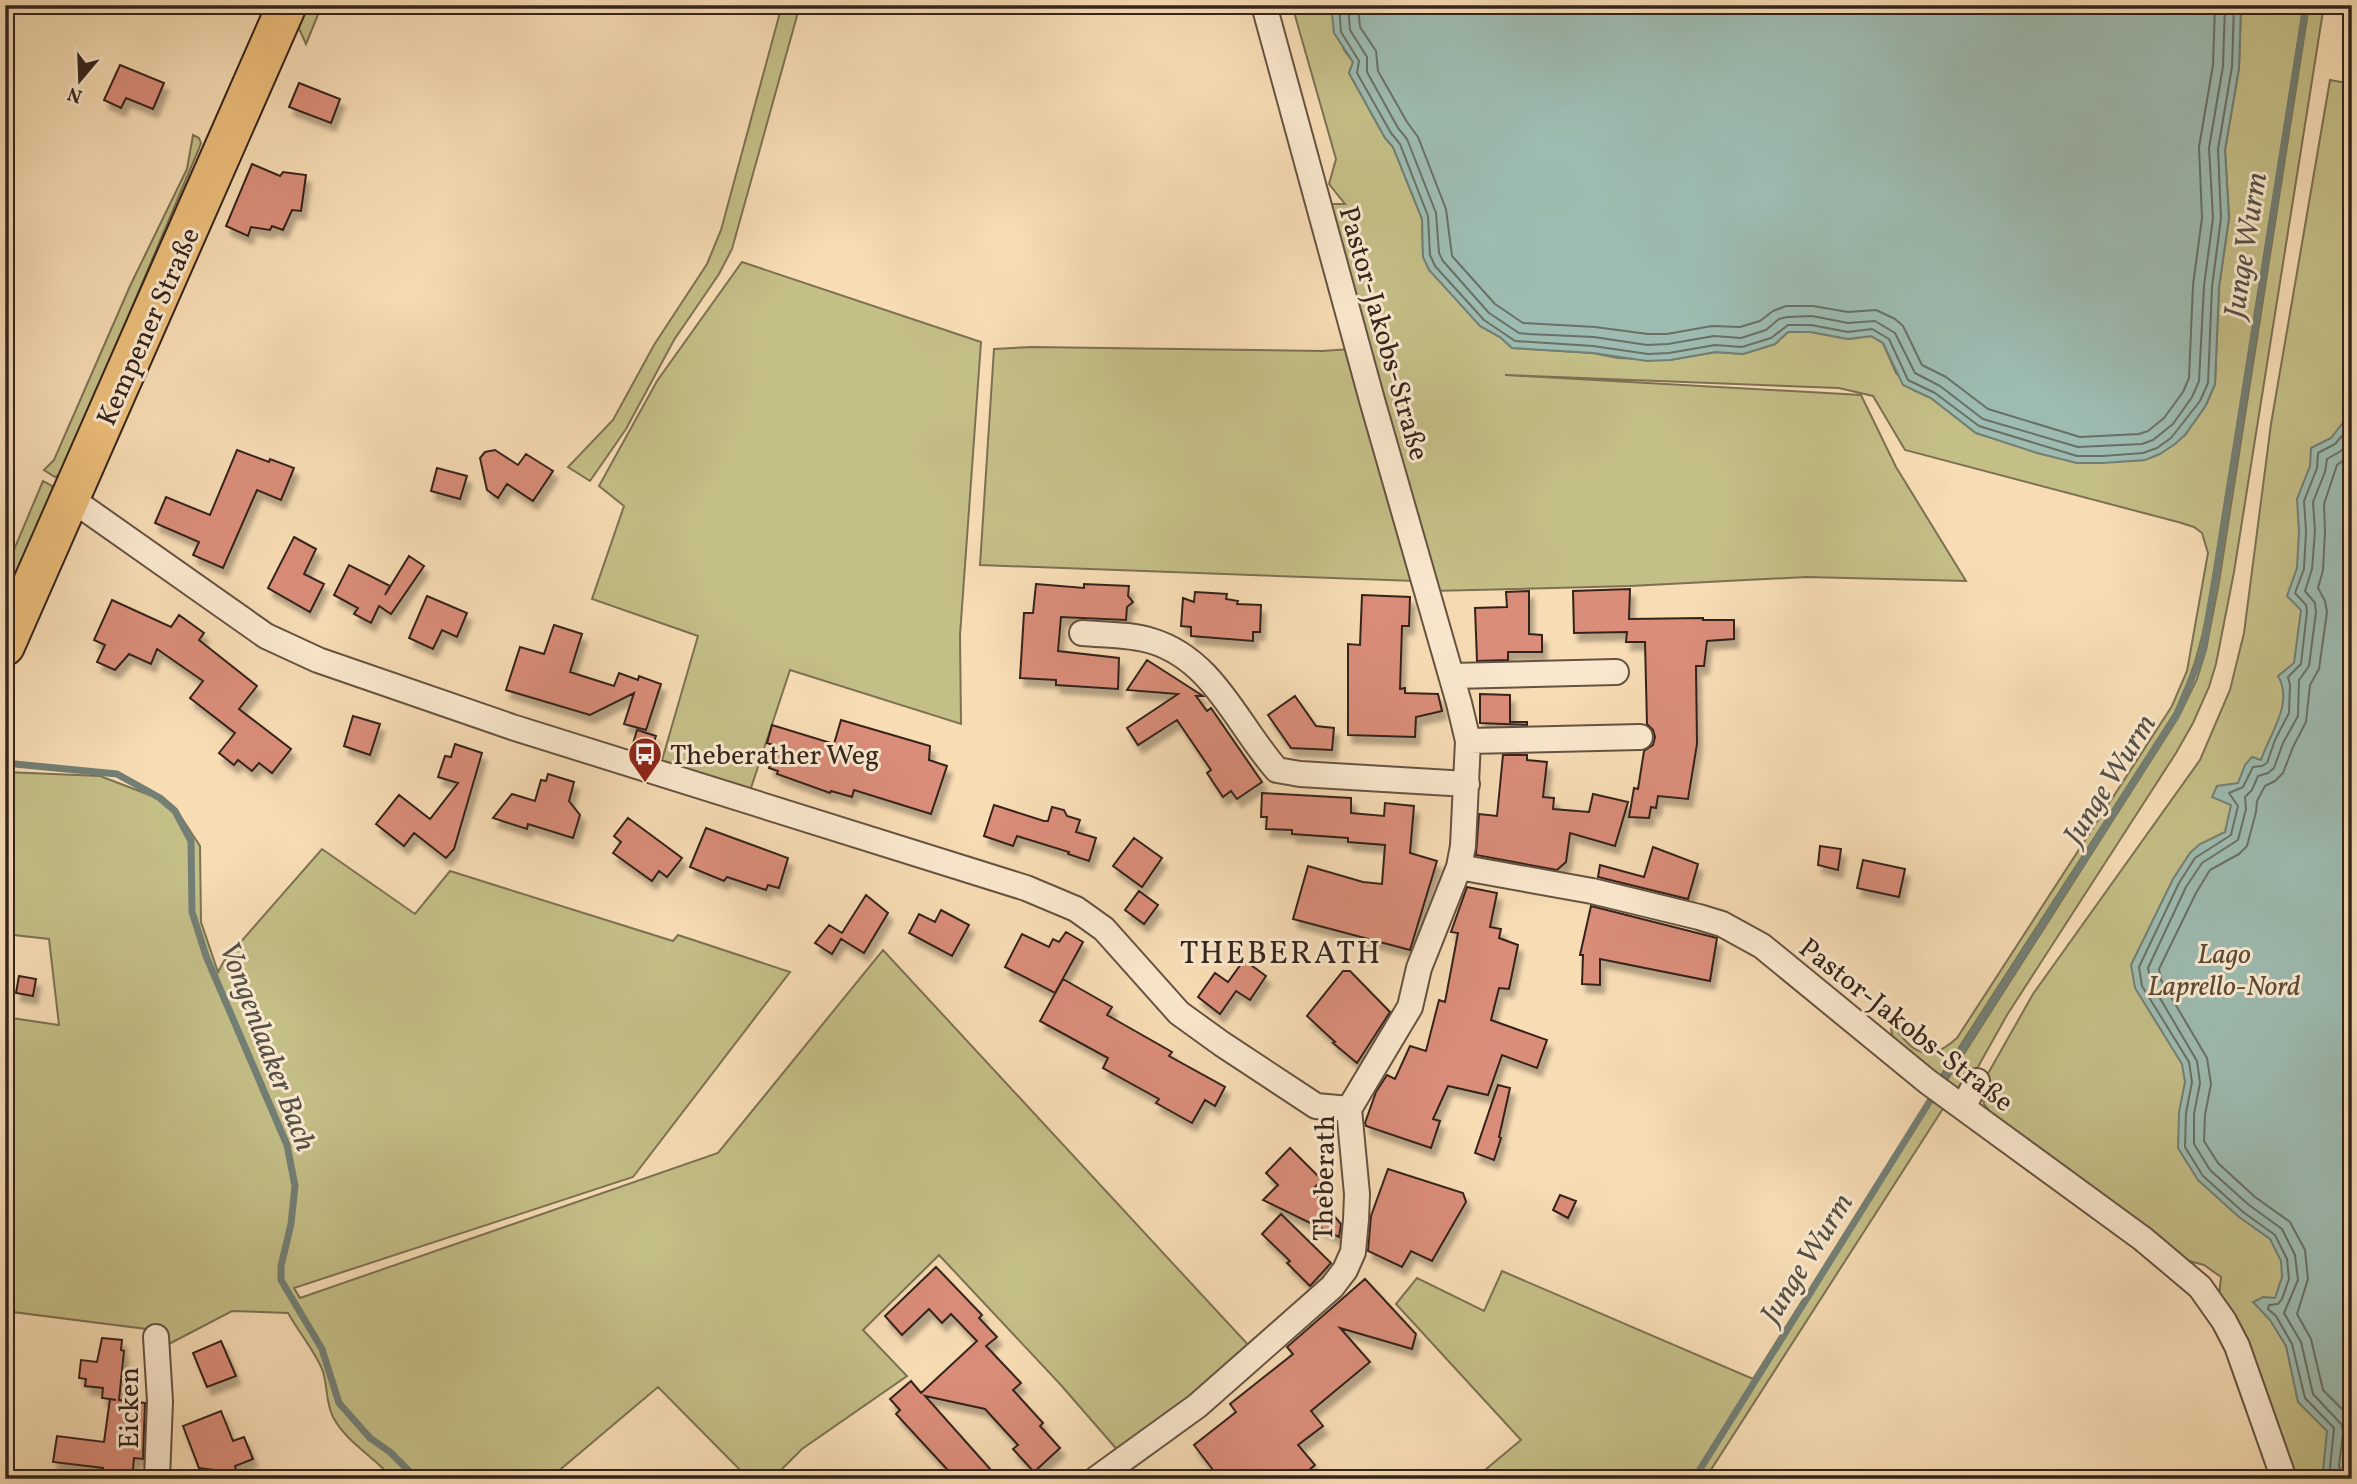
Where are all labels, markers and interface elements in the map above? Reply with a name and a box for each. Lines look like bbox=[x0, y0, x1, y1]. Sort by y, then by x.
north arrow bbox=[46, 46, 116, 116]
text: N bbox=[64, 80, 86, 109]
water label: Junge Wurm bbox=[2214, 169, 2279, 324]
street label: Pastor-Jakobs-Straße bbox=[1328, 202, 1438, 465]
street label: Kempener Straße bbox=[88, 222, 211, 432]
water label: Junge Wurm bbox=[2052, 706, 2168, 856]
bus stop icon: Theberather Weg bbox=[626, 735, 664, 784]
place label: Theberather Weg bbox=[670, 737, 879, 776]
street label: Pastor-Jakobs-Straße bbox=[1790, 930, 2021, 1122]
district label: THEBERATH bbox=[1180, 933, 1382, 977]
water label: Vongenlaaker Bach bbox=[207, 936, 325, 1158]
park label: Lago Laprello-Nord bbox=[2148, 936, 2300, 1007]
street label: Theberath bbox=[1305, 1115, 1346, 1241]
water label: Junge Wurm bbox=[1749, 1185, 1865, 1335]
street label: Eicken bbox=[111, 1367, 150, 1449]

